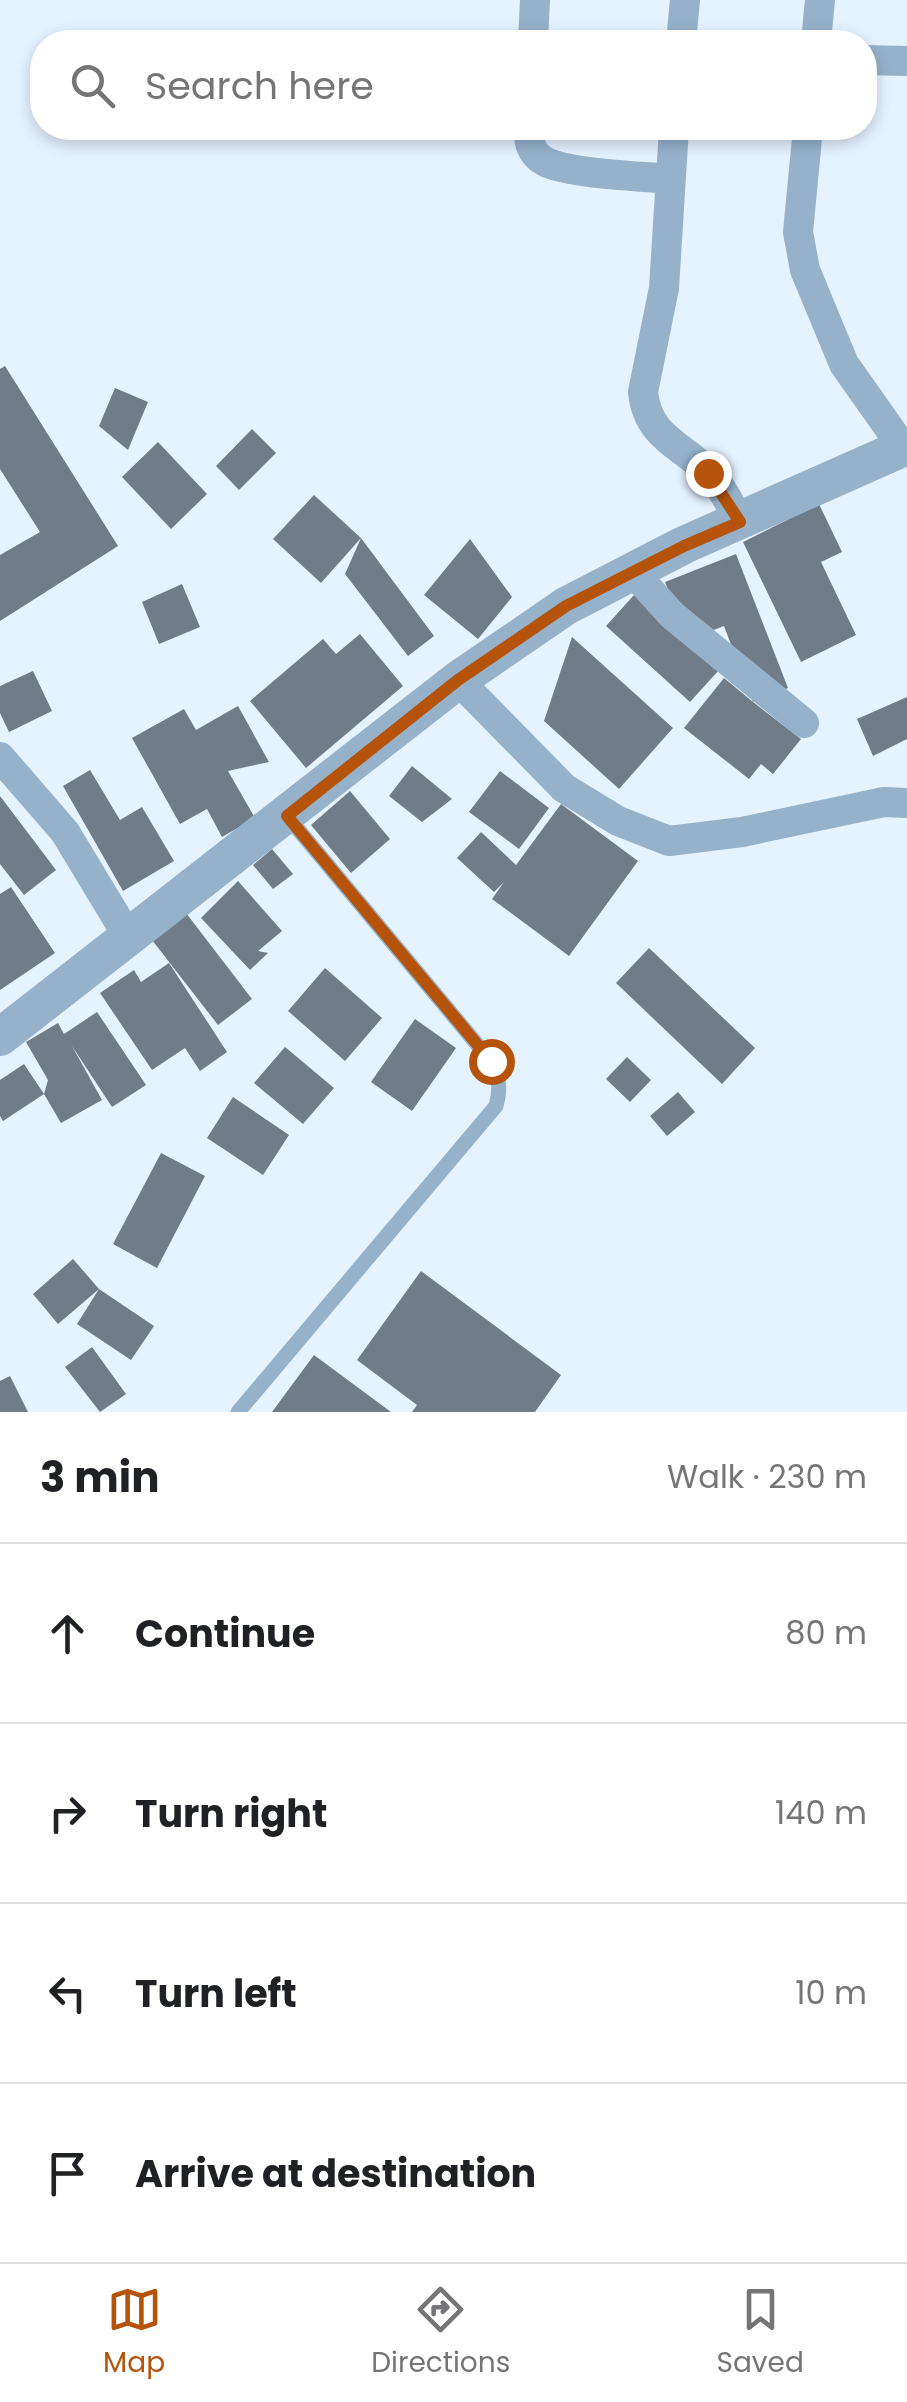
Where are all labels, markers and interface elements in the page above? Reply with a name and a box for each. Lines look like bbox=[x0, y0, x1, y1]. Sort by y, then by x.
search box bbox=[30, 30, 877, 140]
icon: search bbox=[65, 58, 120, 113]
text: Search here bbox=[145, 59, 374, 112]
route end bbox=[686, 451, 732, 497]
route start bbox=[469, 1039, 515, 1085]
text: 3 min bbox=[40, 1448, 160, 1507]
text: Walk · 230 m bbox=[667, 1454, 867, 1499]
icon: ahead bbox=[40, 1606, 95, 1661]
text: Continue bbox=[135, 1607, 315, 1660]
text: 80 m bbox=[785, 1610, 867, 1655]
icon: right bbox=[40, 1786, 95, 1841]
text: Turn right bbox=[135, 1787, 327, 1840]
text: 140 m bbox=[775, 1790, 867, 1835]
icon: left bbox=[40, 1966, 95, 2021]
text: Turn left bbox=[135, 1967, 297, 2020]
text: 10 m bbox=[795, 1970, 867, 2015]
icon: arrive bbox=[40, 2146, 95, 2201]
text: Arrive at destination bbox=[135, 2147, 536, 2200]
tab: Map bbox=[103, 2282, 165, 2384]
tab: Directions bbox=[371, 2282, 510, 2384]
tab: Saved bbox=[717, 2282, 804, 2384]

